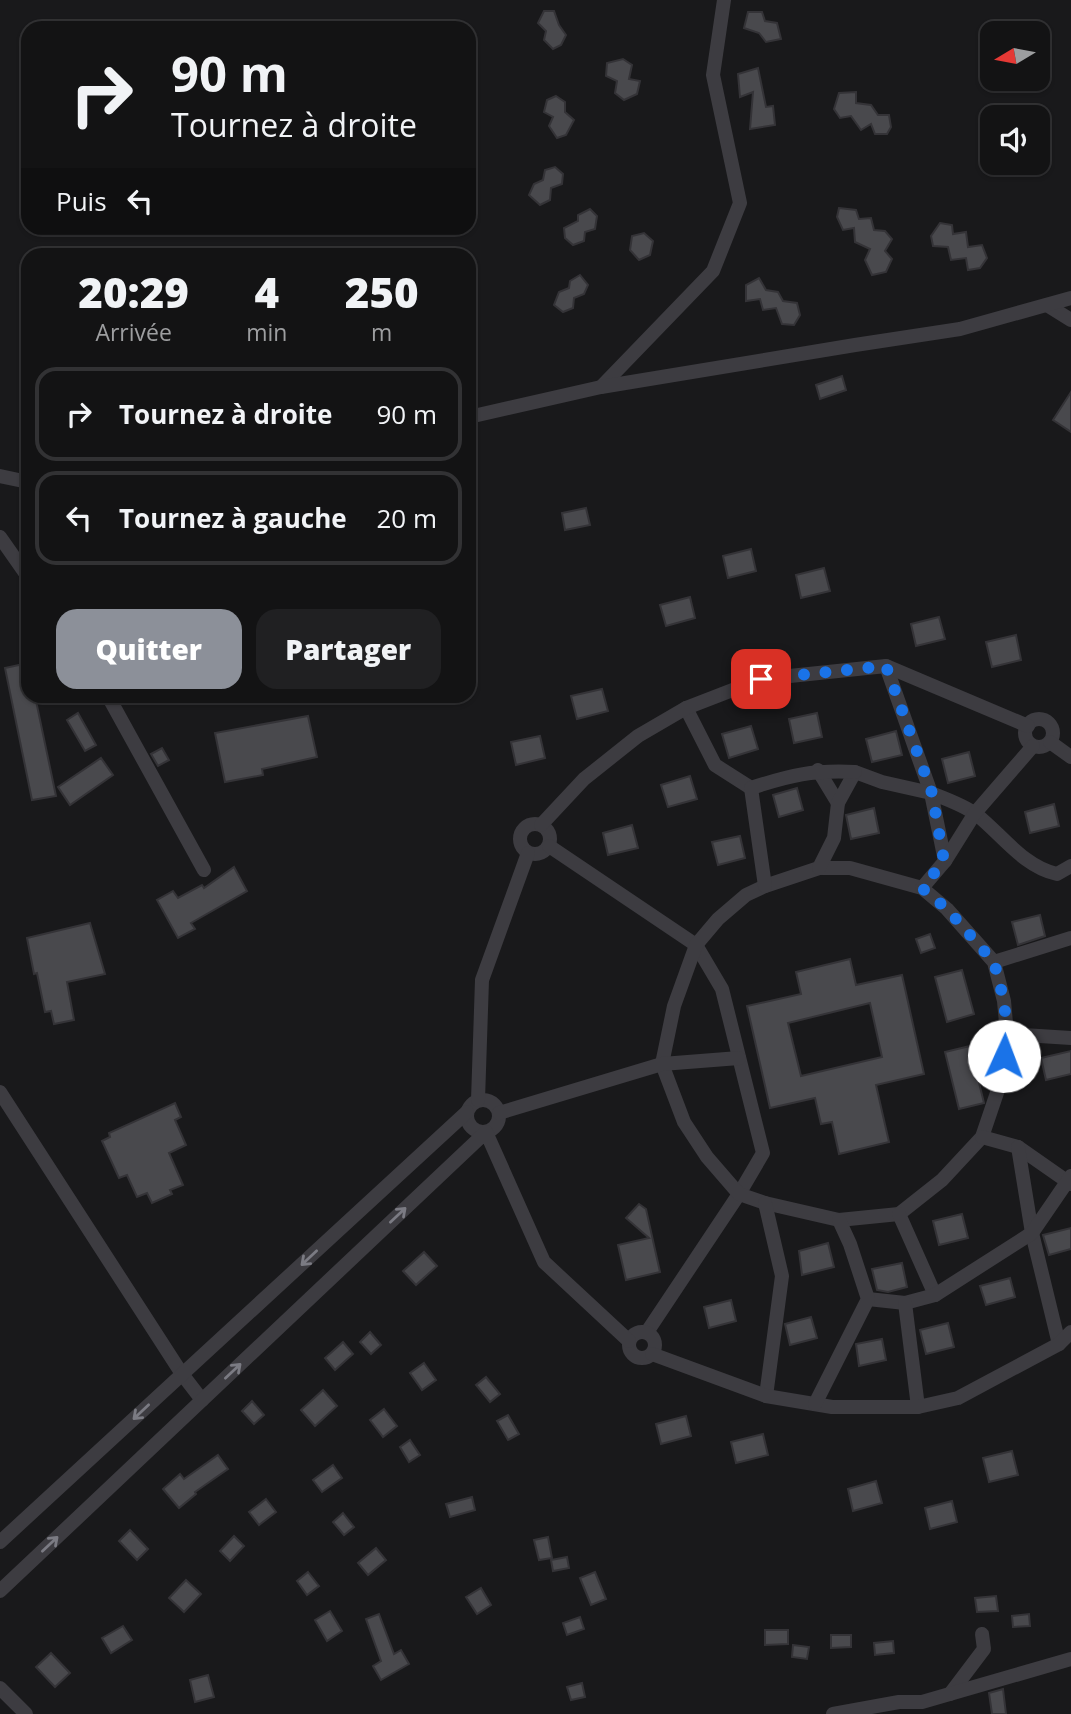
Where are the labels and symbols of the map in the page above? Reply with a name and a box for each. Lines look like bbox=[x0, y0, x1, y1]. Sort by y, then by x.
north arrow bbox=[980, 21, 1050, 91]
pin bbox=[731, 649, 791, 709]
position arrow bbox=[967, 1019, 1041, 1093]
one-way arrow bbox=[389, 1206, 406, 1223]
one-way arrow bbox=[301, 1249, 318, 1266]
one-way arrow bbox=[224, 1362, 241, 1379]
one-way arrow bbox=[133, 1403, 150, 1420]
one-way arrow bbox=[41, 1535, 58, 1552]

